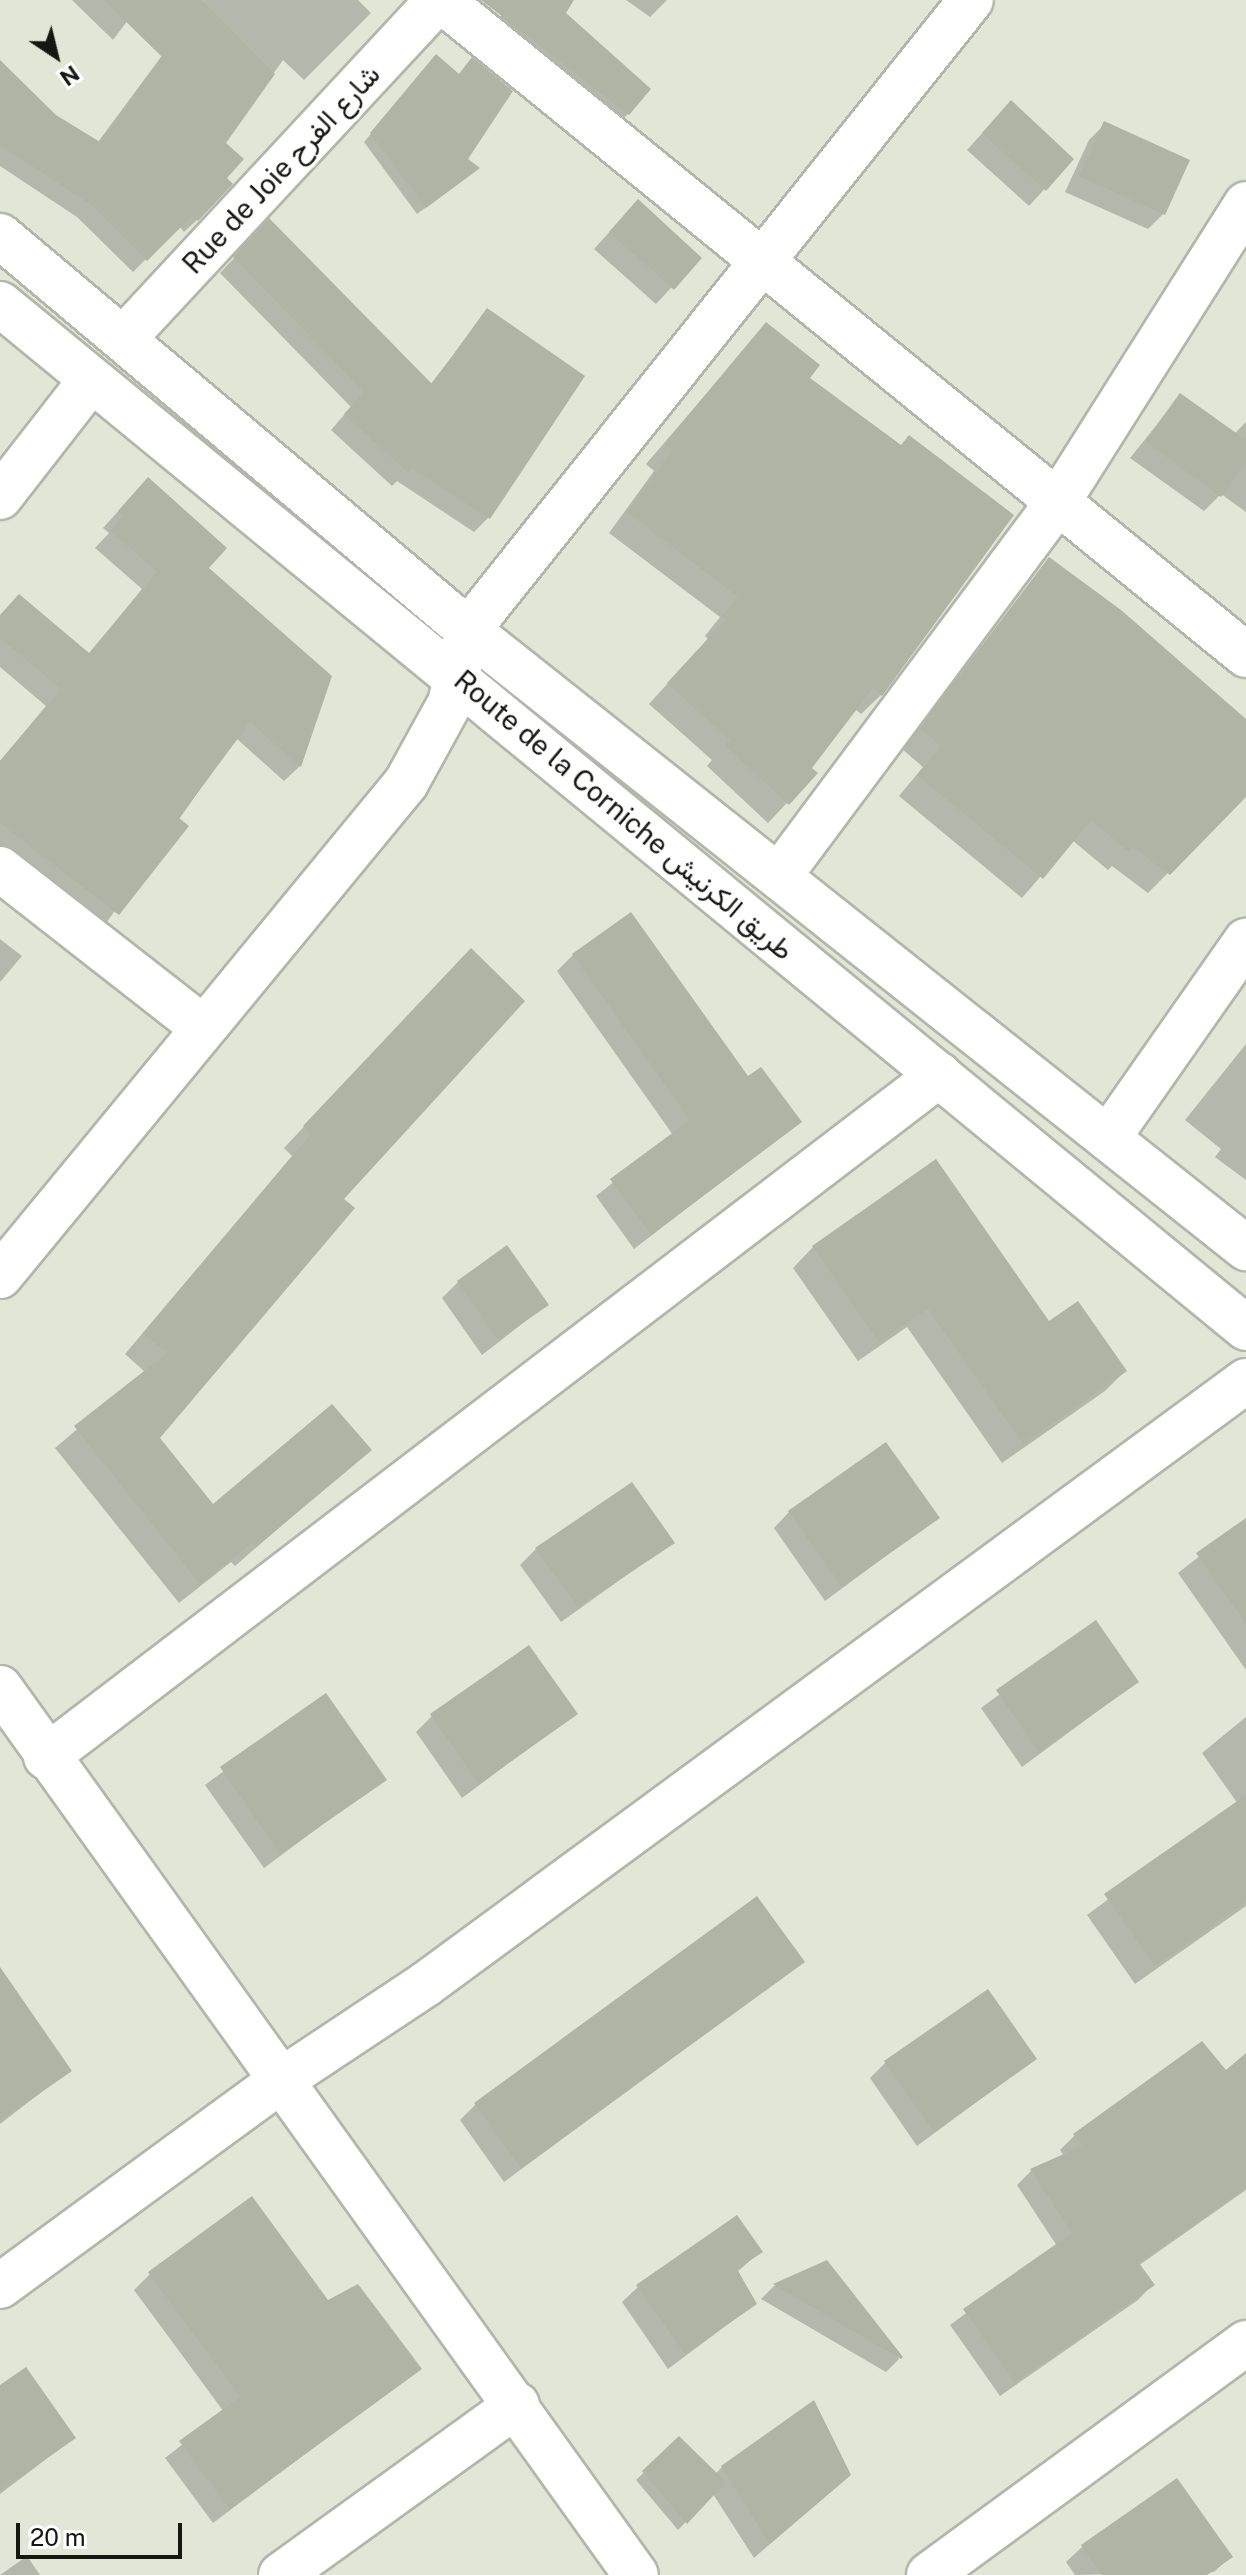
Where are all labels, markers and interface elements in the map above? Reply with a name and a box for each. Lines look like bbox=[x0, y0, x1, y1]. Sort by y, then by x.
north arrow bbox=[16, 16, 96, 96]
street label: Rue de Joie شارع الفرح bbox=[175, 57, 387, 281]
text: N bbox=[55, 60, 84, 91]
street label: Route de la Corniche طريق الكرنيش bbox=[447, 663, 801, 967]
scale bar bbox=[20, 2507, 186, 2557]
text: 20 m bbox=[30, 2523, 86, 2551]

